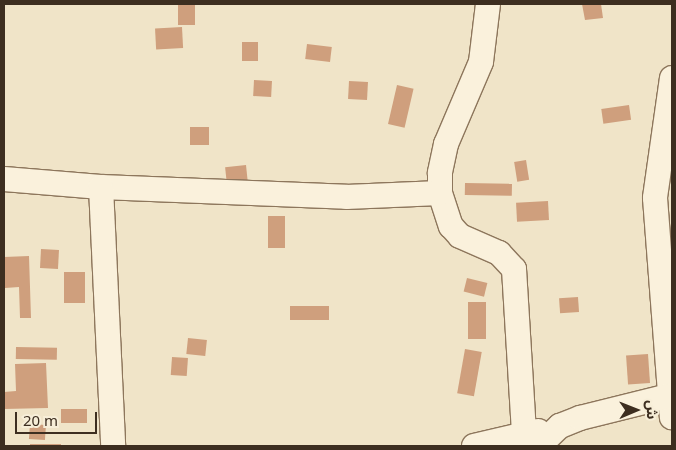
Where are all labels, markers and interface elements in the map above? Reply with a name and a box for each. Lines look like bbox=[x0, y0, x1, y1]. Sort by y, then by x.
north arrow bbox=[611, 385, 661, 435]
text: ش bbox=[637, 400, 666, 420]
scale bar bbox=[18, 402, 100, 434]
text: 20 m bbox=[23, 405, 58, 437]

